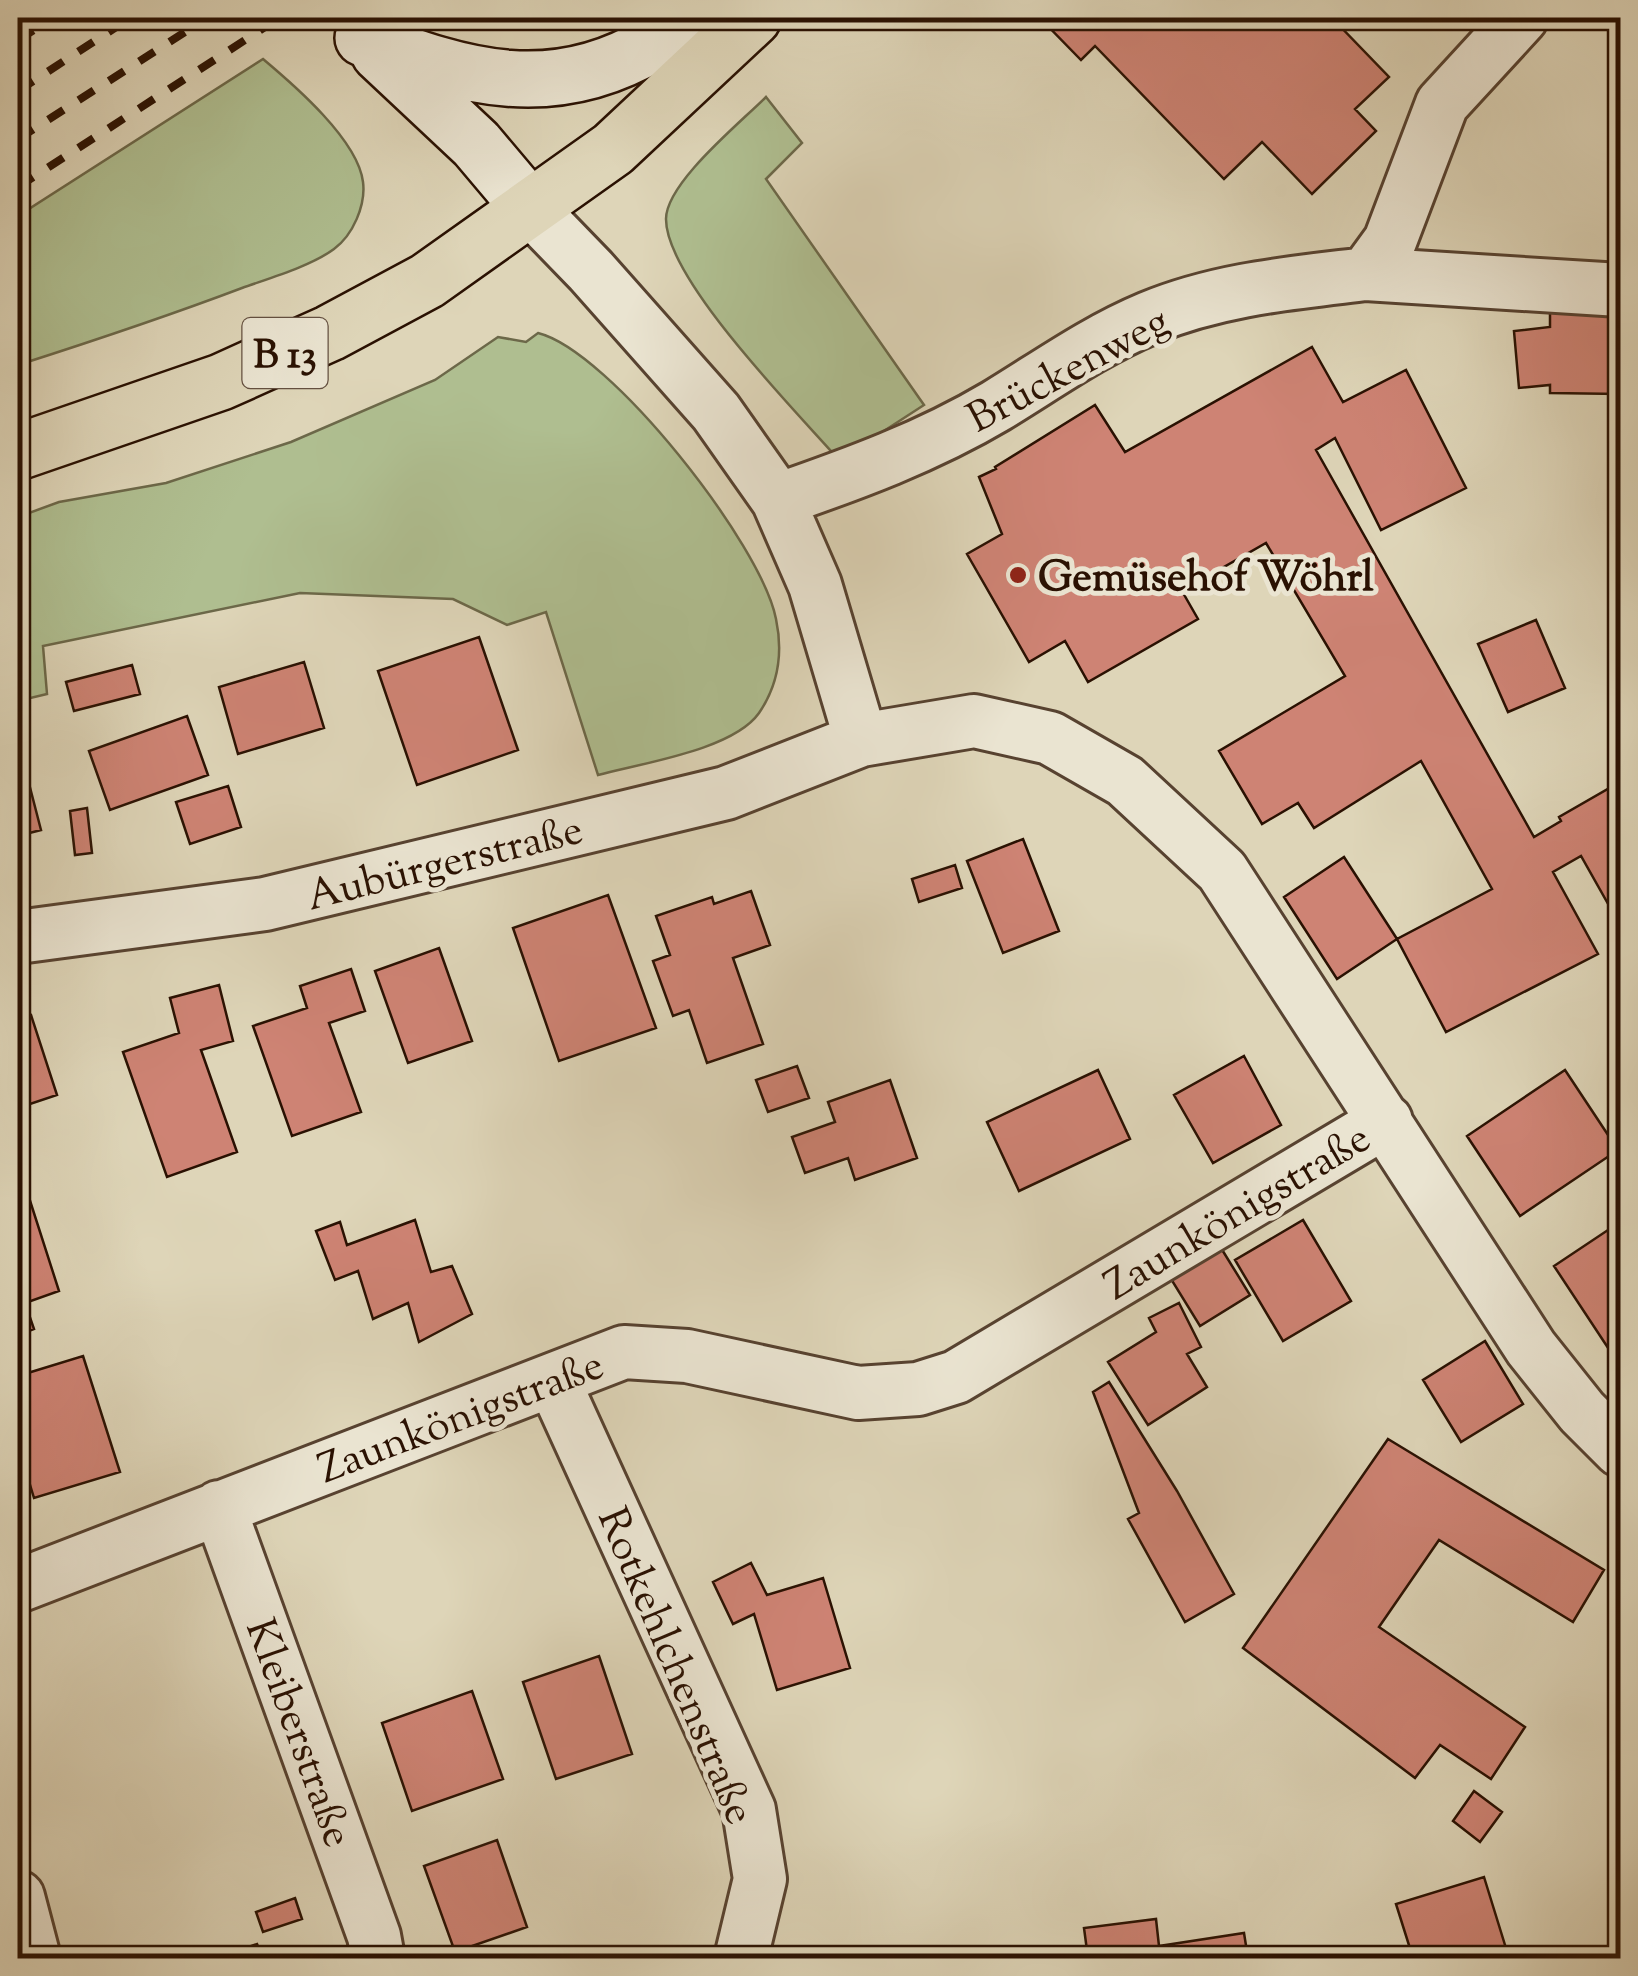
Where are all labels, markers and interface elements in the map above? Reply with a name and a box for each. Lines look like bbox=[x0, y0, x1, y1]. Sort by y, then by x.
street label: Brückenweg bbox=[958, 294, 1181, 451]
road number: B 13 bbox=[242, 318, 328, 388]
place label: Gemüsehof Wöhrl bbox=[1038, 550, 1374, 610]
marker: Gemüsehof Wöhrl bbox=[1007, 564, 1029, 586]
street label: Aubürgerstraße bbox=[301, 803, 590, 929]
street label: Zaunkönigstraße bbox=[1094, 1111, 1383, 1318]
street label: Zaunkönigstraße bbox=[310, 1338, 613, 1502]
street label: Rotkehlchenstraße bbox=[580, 1499, 767, 1834]
street label: Kleiberstraße bbox=[227, 1611, 365, 1856]

